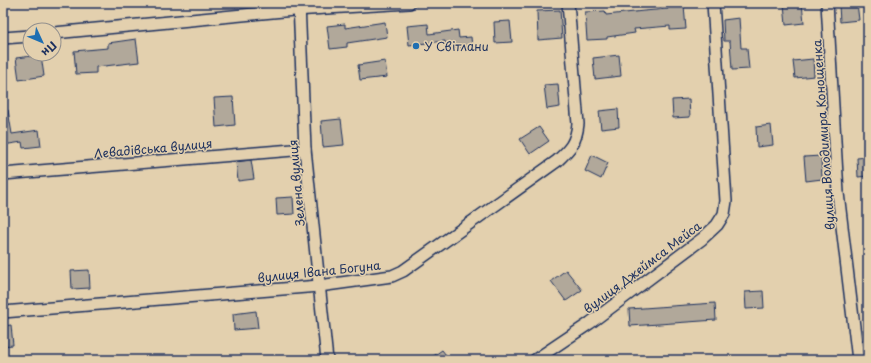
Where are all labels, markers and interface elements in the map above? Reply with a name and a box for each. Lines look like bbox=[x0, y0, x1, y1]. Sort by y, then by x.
north arrow bbox=[22, 22, 62, 62]
place label: У Світлани bbox=[424, 37, 489, 55]
text: Пн bbox=[38, 38, 61, 61]
street label: вулиця Володимира Конощенка bbox=[807, 39, 839, 231]
marker: У Світлани bbox=[411, 41, 421, 51]
street label: Левадівська вулиця bbox=[93, 134, 213, 162]
street label: Зелена вулиця bbox=[283, 139, 309, 227]
street label: вулиця Джеймса Мейса bbox=[579, 216, 705, 317]
street label: вулиця Івана Богуна bbox=[257, 256, 382, 286]

